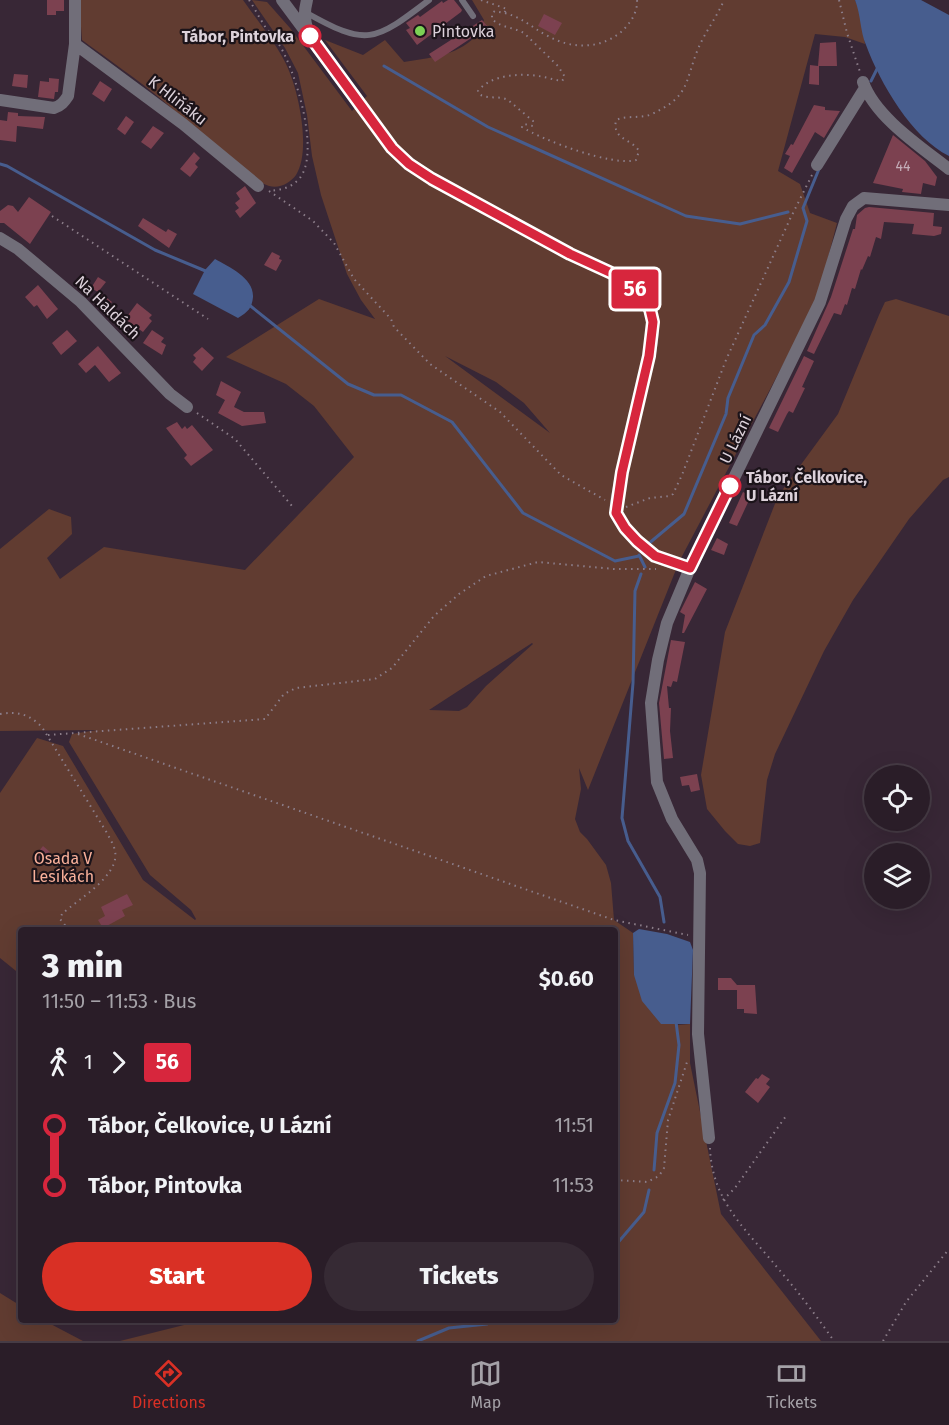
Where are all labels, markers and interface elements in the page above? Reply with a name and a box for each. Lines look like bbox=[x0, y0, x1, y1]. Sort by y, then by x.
place label: Pintovka bbox=[432, 22, 495, 41]
marker: Pintovka bbox=[413, 24, 427, 38]
marker: Tábor, Pintovka bbox=[299, 25, 321, 47]
place label: Tábor, Pintovka bbox=[182, 27, 294, 46]
street label: K Hliňáku bbox=[145, 72, 211, 129]
house number: 44 bbox=[896, 158, 911, 175]
line badge: 56 bbox=[608, 270, 662, 308]
street label: Na Haldách bbox=[71, 272, 144, 343]
text: 56 bbox=[623, 276, 647, 302]
street label: U Lázní bbox=[715, 411, 756, 467]
place label: Tábor, Čelkovice, U Lázní bbox=[746, 467, 867, 505]
marker: Tábor, Čelkovice, U Lázní bbox=[719, 475, 741, 497]
map controls bbox=[864, 765, 930, 909]
button: locate bbox=[864, 765, 930, 831]
button: layers bbox=[864, 843, 930, 909]
park label: Osada V Lesíkách bbox=[32, 849, 94, 886]
text: 3 min bbox=[42, 946, 123, 986]
text: $0.60 bbox=[539, 965, 594, 992]
text: 11:50 – 11:53 · Bus bbox=[42, 989, 196, 1013]
icon: walk bbox=[42, 1046, 75, 1079]
icon: forward bbox=[102, 1046, 135, 1079]
text: 56 bbox=[156, 1049, 179, 1075]
text: 1 bbox=[84, 1050, 93, 1074]
text: Tábor, Čelkovice, U Lázní bbox=[88, 1112, 331, 1139]
text: 11:51 bbox=[554, 1113, 594, 1137]
text: Tábor, Pintovka bbox=[88, 1172, 242, 1199]
text: 11:53 bbox=[552, 1173, 594, 1197]
button: Start bbox=[42, 1242, 312, 1311]
button: Tickets bbox=[324, 1242, 594, 1311]
tab: Directions bbox=[132, 1357, 205, 1412]
tab: Map bbox=[469, 1357, 502, 1412]
tab: Tickets bbox=[766, 1357, 817, 1412]

